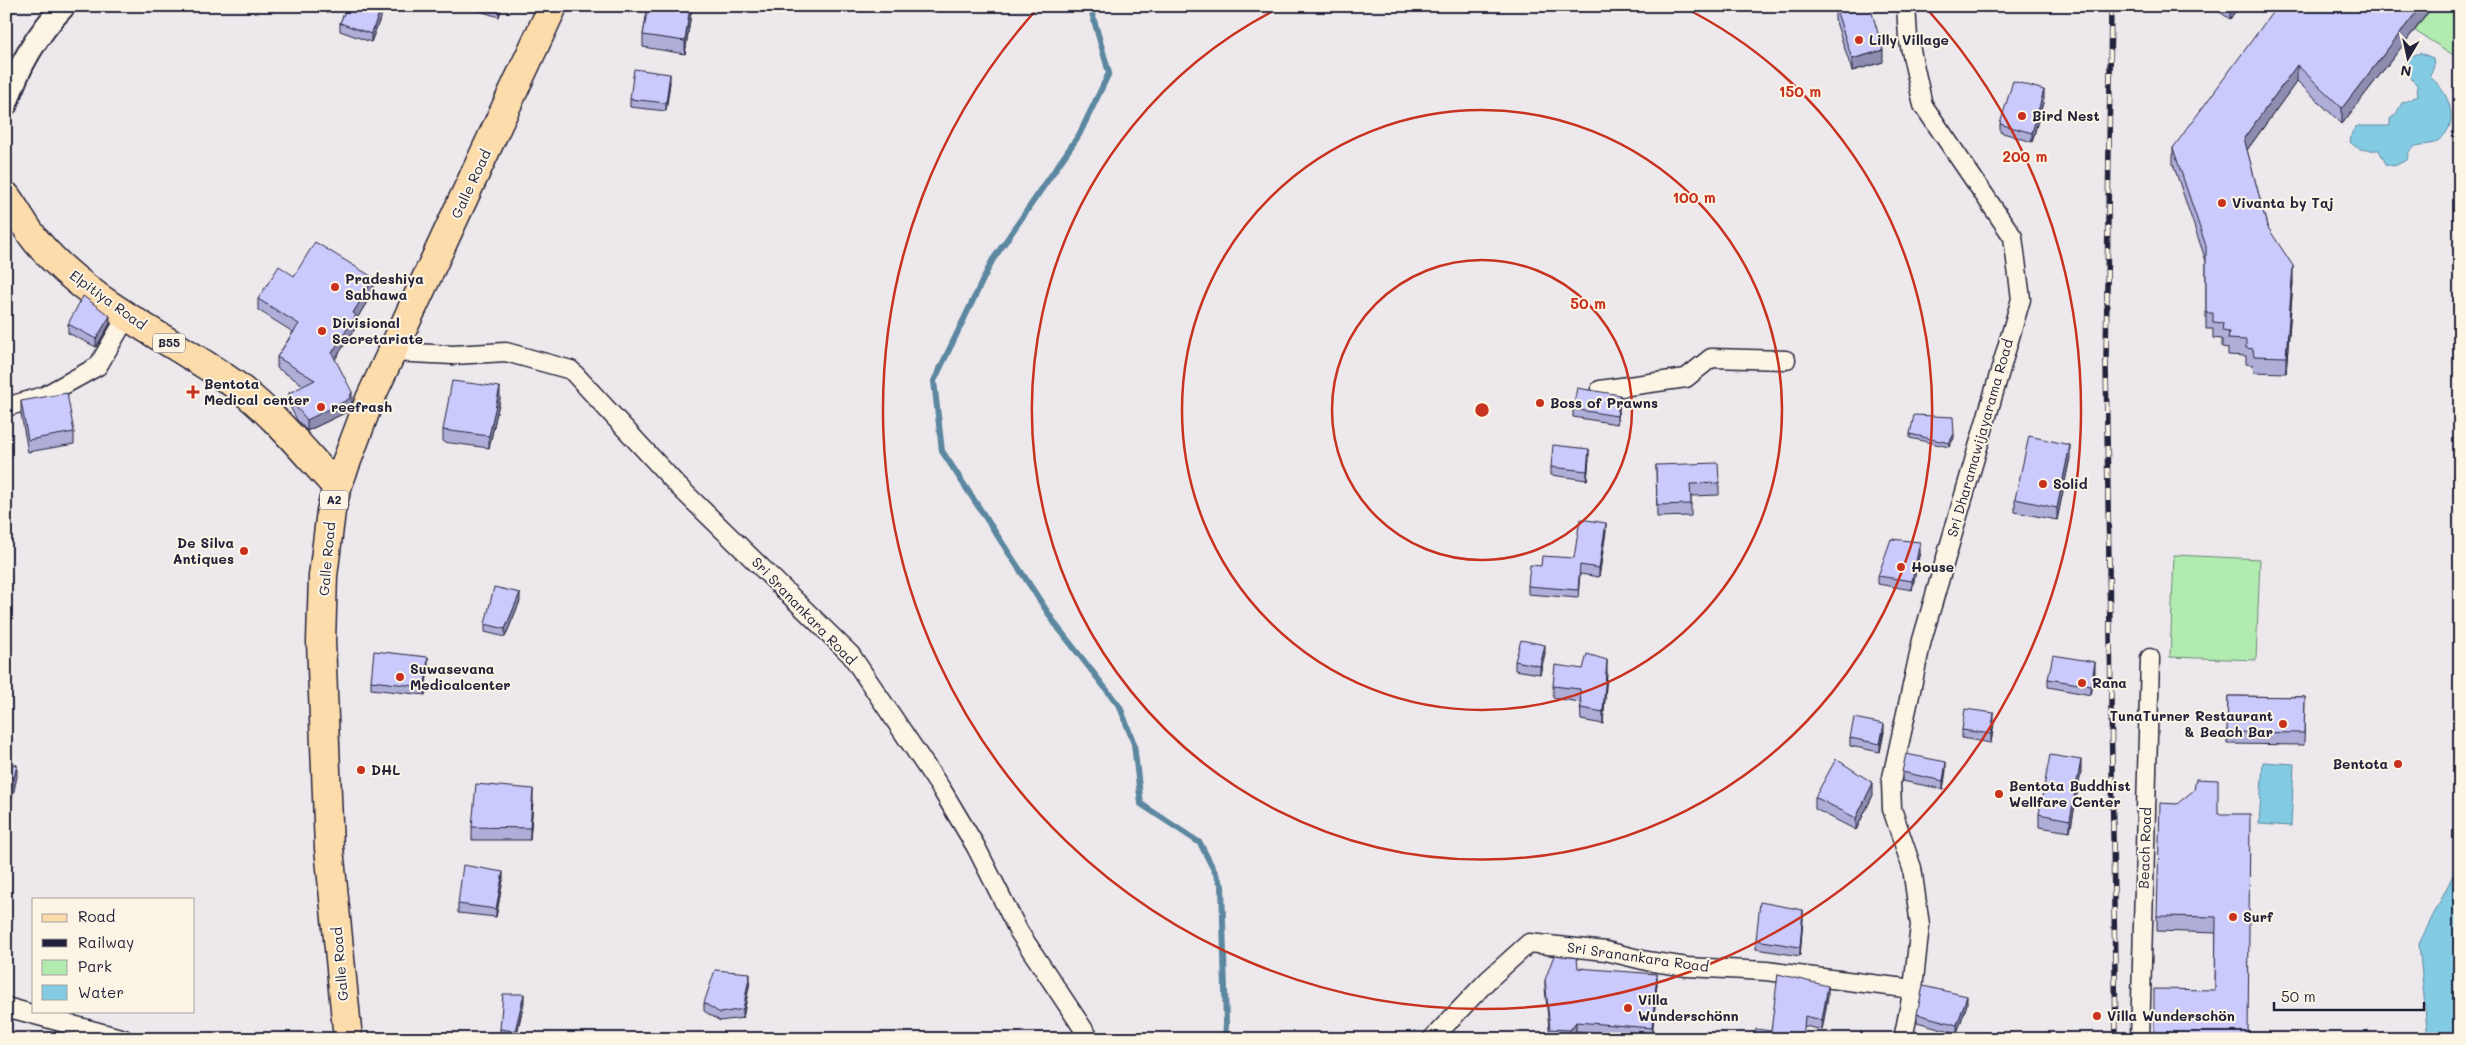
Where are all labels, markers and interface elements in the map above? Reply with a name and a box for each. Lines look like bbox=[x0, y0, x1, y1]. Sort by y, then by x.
place label: Lilly Village bbox=[1869, 30, 1949, 49]
north arrow bbox=[2384, 32, 2434, 82]
marker: Lilly Village bbox=[1853, 34, 1865, 46]
text: N bbox=[2399, 61, 2413, 82]
text: 150 m bbox=[1779, 81, 1821, 101]
place label: Bird Nest bbox=[2032, 106, 2100, 125]
marker: Bird Nest bbox=[2016, 110, 2028, 122]
street label: Galle Road bbox=[446, 146, 495, 221]
text: 200 m bbox=[2003, 146, 2048, 166]
text: 100 m bbox=[1672, 187, 1716, 207]
place label: Vivanta by Taj bbox=[2232, 193, 2334, 212]
marker: Vivanta by Taj bbox=[2216, 197, 2228, 209]
street label: Elpitiya Road bbox=[66, 265, 150, 334]
place label: Pradeshiya Sabhawa bbox=[345, 269, 424, 304]
marker: Pradeshiya Sabhawa bbox=[329, 281, 341, 293]
text: 50 m bbox=[1570, 293, 1606, 313]
place label: Divisional Secretariate bbox=[332, 313, 423, 348]
marker: Divisional Secretariate bbox=[316, 325, 328, 337]
road number: B55 bbox=[153, 333, 185, 352]
street label: Sri Dharamawijayarama Road bbox=[1942, 337, 2017, 539]
place label: Bentota Medical center bbox=[204, 374, 310, 409]
marker: Bentota Medical center bbox=[186, 385, 200, 399]
place label: Boss of Prawns bbox=[1550, 393, 1658, 412]
place label: reefrash bbox=[331, 397, 392, 416]
marker: Boss of Prawns bbox=[1534, 397, 1546, 409]
marker: reefrash bbox=[315, 401, 327, 413]
centre of rings bbox=[1473, 401, 1491, 419]
place label: Solid bbox=[2053, 474, 2088, 493]
marker: Solid bbox=[2037, 478, 2049, 490]
road number: A2 bbox=[320, 490, 348, 510]
street label: Galle Road bbox=[314, 521, 339, 597]
place label: De Silva Antiques bbox=[173, 533, 234, 568]
marker: De Silva Antiques bbox=[238, 545, 250, 557]
street label: Sri Sranankara Road bbox=[748, 553, 861, 669]
place label: House bbox=[1911, 557, 1954, 576]
marker: House bbox=[1895, 561, 1907, 573]
place label: Suwasevana Medicalcenter bbox=[410, 659, 511, 694]
marker: Suwasevana Medicalcenter bbox=[394, 671, 406, 683]
place label: Rana bbox=[2092, 673, 2127, 692]
marker: Rana bbox=[2076, 677, 2088, 689]
place label: TunaTurner Restaurant & Beach Bar bbox=[2110, 706, 2273, 741]
marker: TunaTurner Restaurant & Beach Bar bbox=[2277, 718, 2289, 730]
place label: Bentota bbox=[2333, 754, 2388, 773]
marker: Bentota bbox=[2392, 758, 2404, 770]
place label: DHL bbox=[371, 760, 400, 779]
marker: DHL bbox=[355, 764, 367, 776]
place label: Bentota Buddhist Wellfare Center bbox=[2009, 776, 2131, 811]
marker: Bentota Buddhist Wellfare Center bbox=[1993, 788, 2005, 800]
street label: Beach Road bbox=[2134, 807, 2155, 889]
legend bbox=[32, 898, 195, 1012]
text: Road bbox=[78, 906, 115, 926]
place label: Surf bbox=[2243, 907, 2274, 926]
marker: Surf bbox=[2227, 911, 2239, 923]
street label: Galle Road bbox=[327, 926, 352, 1002]
text: Railway bbox=[78, 932, 134, 952]
street label: Sri Sranankara Road bbox=[1566, 937, 1710, 976]
text: Park bbox=[78, 956, 112, 976]
scale bar bbox=[2274, 980, 2424, 1012]
text: Water bbox=[78, 982, 124, 1002]
text: 50 m bbox=[2281, 986, 2316, 1006]
place label: Villa Wunderschönn bbox=[1638, 990, 1739, 1025]
marker: Villa Wunderschönn bbox=[1622, 1002, 1634, 1014]
place label: Villa Wunderschön bbox=[2107, 1006, 2235, 1025]
marker: Villa Wunderschön bbox=[2091, 1010, 2103, 1022]

